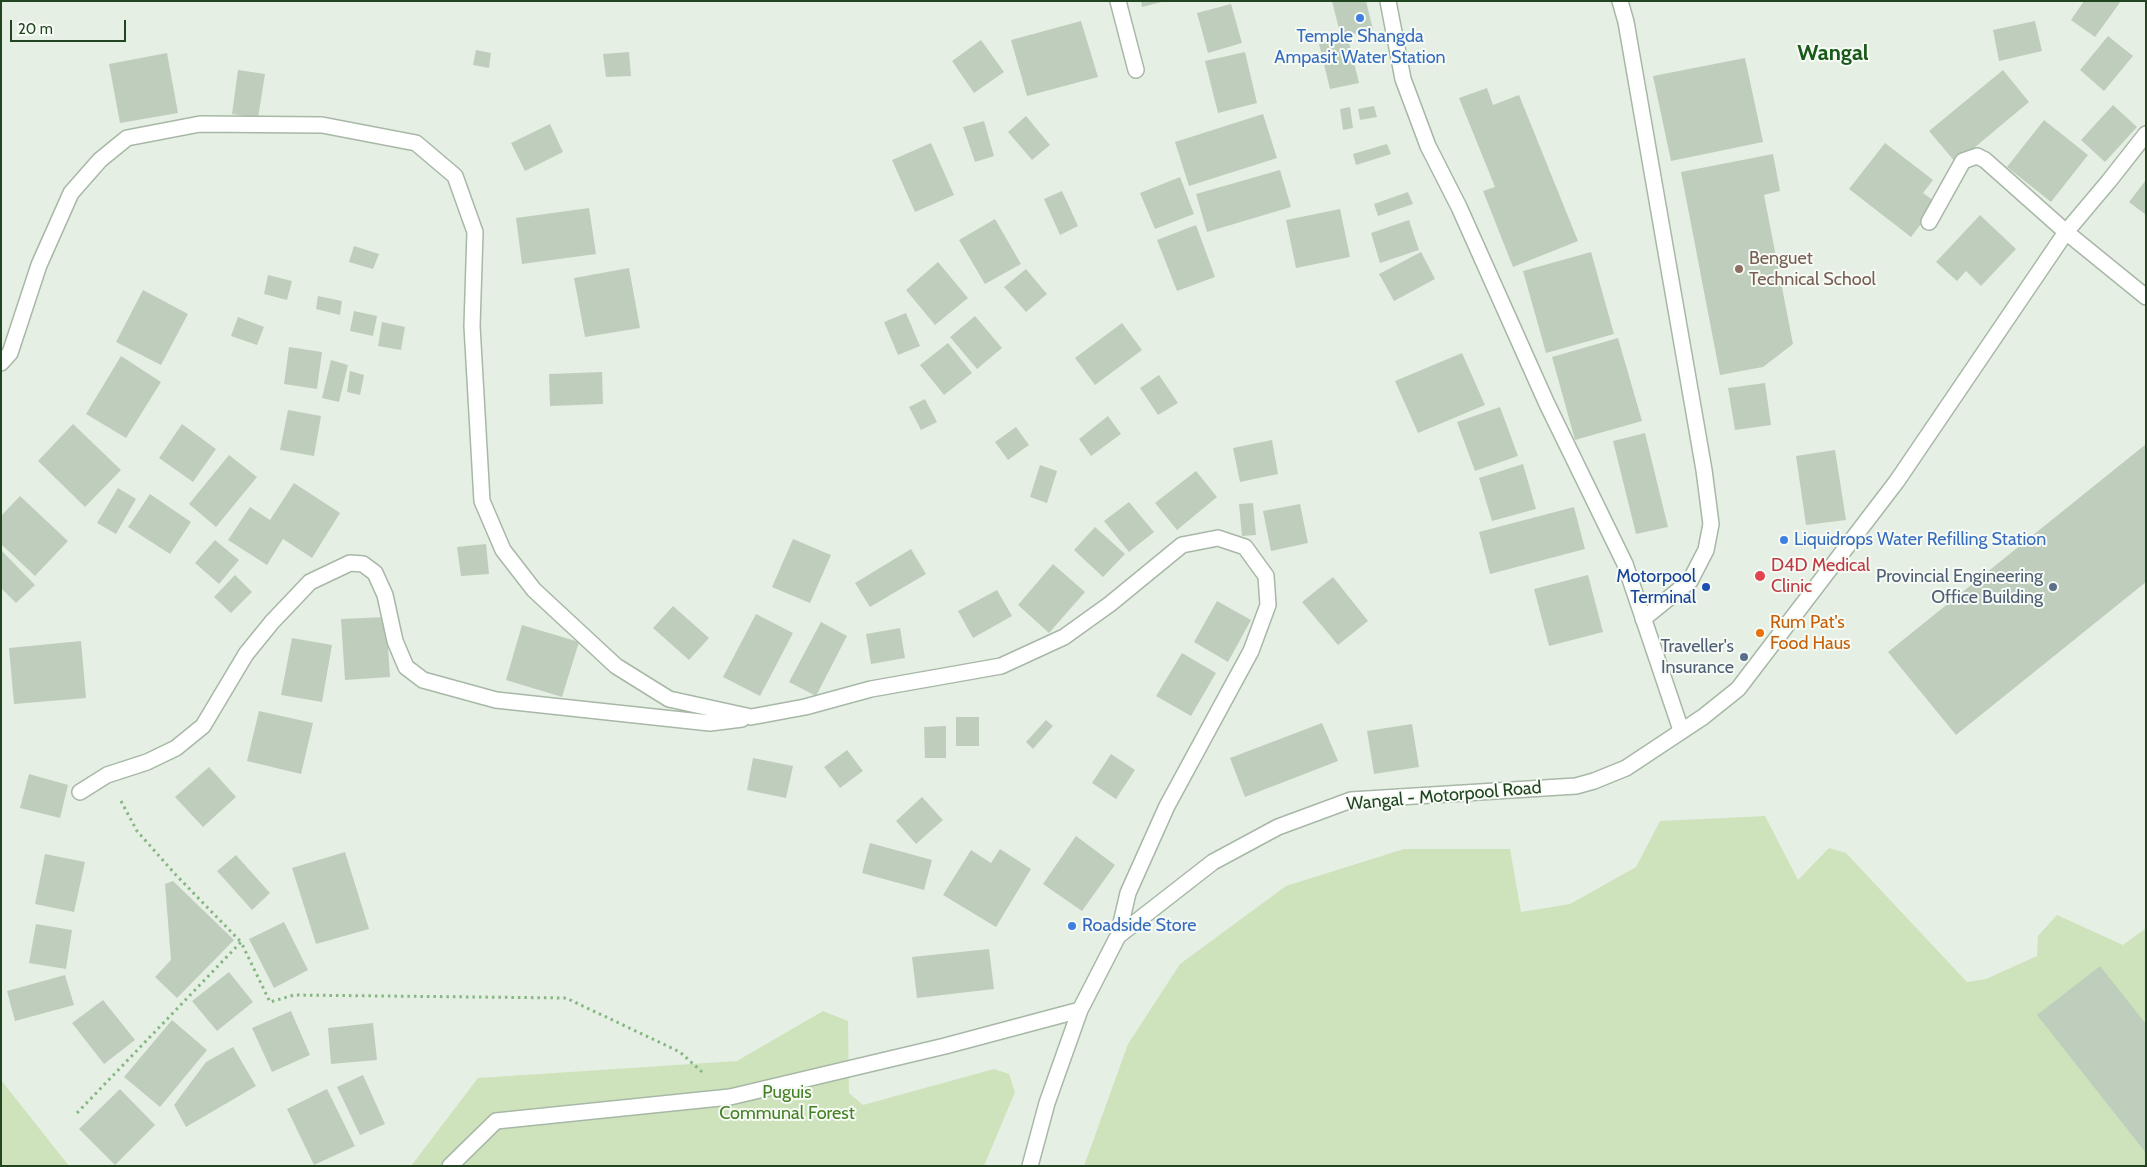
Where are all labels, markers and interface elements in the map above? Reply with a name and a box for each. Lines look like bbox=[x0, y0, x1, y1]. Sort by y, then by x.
scale bar bbox=[12, 10, 129, 42]
marker: Temple Shangda Ampasit Water Station bbox=[1354, 12, 1366, 24]
text: 20 m bbox=[18, 20, 53, 38]
place label: Temple Shangda Ampasit Water Station bbox=[1274, 26, 1446, 68]
district label: Wangal bbox=[1797, 41, 1869, 67]
place label: Benguet Technical School bbox=[1749, 248, 1876, 290]
marker: Benguet Technical School bbox=[1733, 263, 1745, 275]
place label: Liquidrops Water Refilling Station bbox=[1794, 529, 2046, 551]
marker: Liquidrops Water Refilling Station bbox=[1778, 534, 1790, 546]
place label: D4D Medical Clinic bbox=[1771, 555, 1870, 598]
place label: Motorpool Terminal bbox=[1616, 566, 1696, 608]
place label: Provincial Engineering Office Building bbox=[1876, 566, 2043, 608]
marker: D4D Medical Clinic bbox=[1753, 569, 1767, 583]
marker: Motorpool Terminal bbox=[1700, 581, 1712, 593]
marker: Provincial Engineering Office Building bbox=[2047, 581, 2059, 593]
place label: Rum Pat's Food Haus bbox=[1770, 612, 1851, 654]
marker: Rum Pat's Food Haus bbox=[1754, 627, 1766, 639]
place label: Traveller's Insurance bbox=[1661, 636, 1734, 679]
marker: Traveller's Insurance bbox=[1738, 651, 1750, 663]
street label: Wangal - Motorpool Road bbox=[1346, 777, 1542, 815]
place label: Roadside Store bbox=[1082, 915, 1196, 937]
marker: Roadside Store bbox=[1066, 920, 1078, 932]
park label: Puguis Communal Forest bbox=[719, 1082, 855, 1124]

